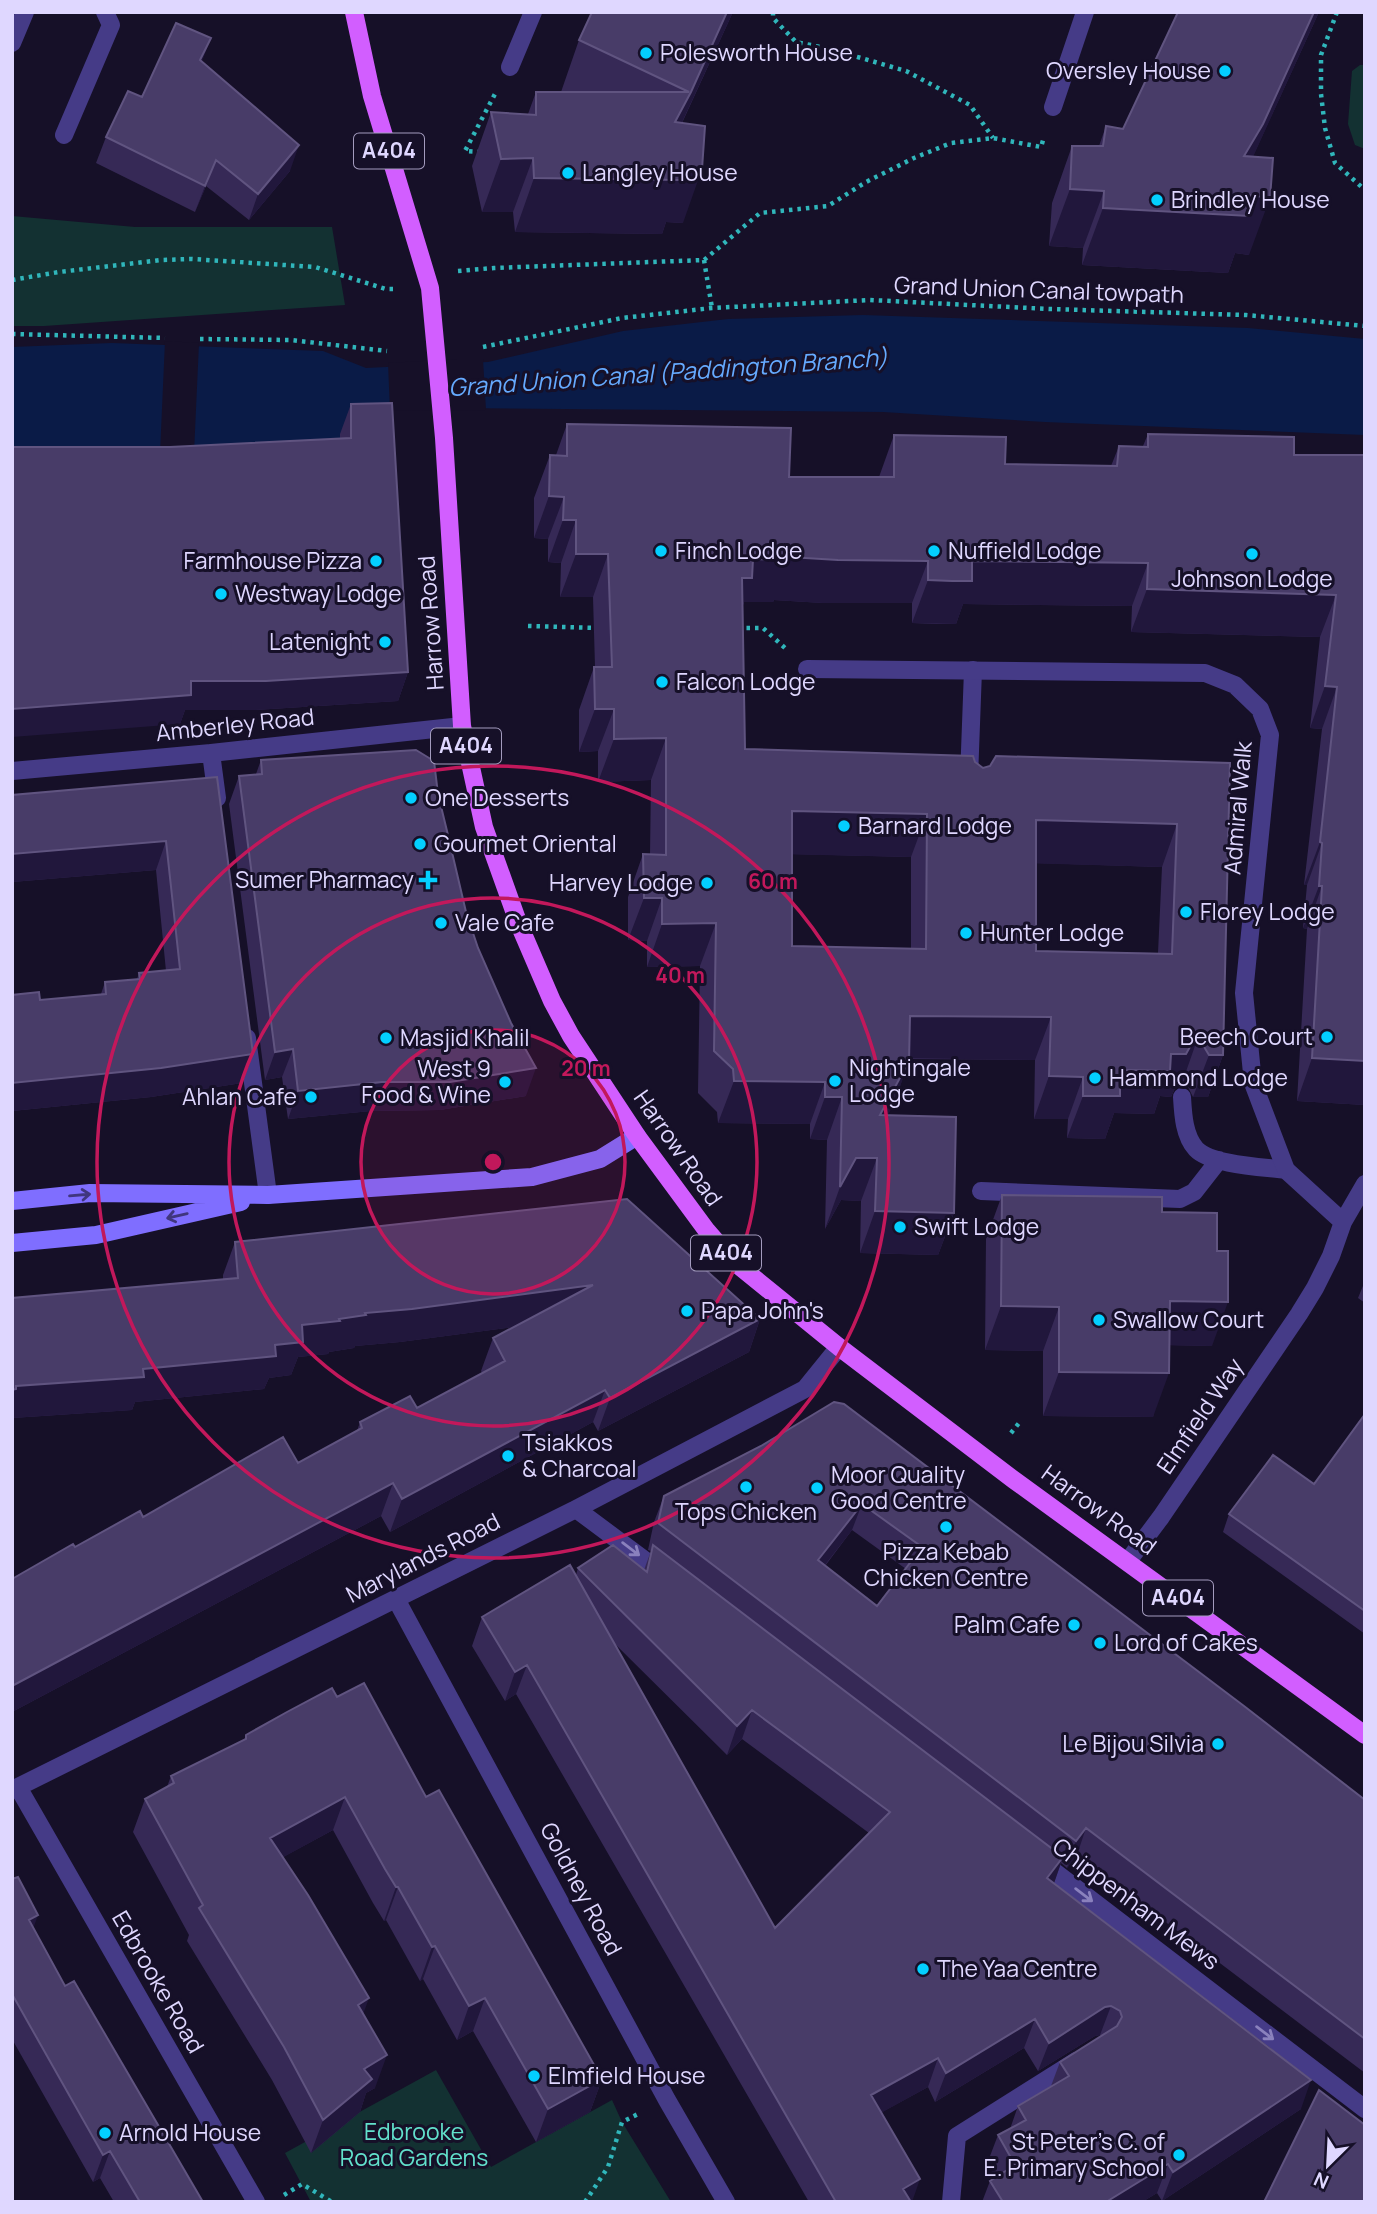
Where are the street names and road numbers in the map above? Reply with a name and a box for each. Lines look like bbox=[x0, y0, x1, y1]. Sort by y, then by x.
road number: A404 bbox=[354, 134, 424, 168]
street label: Grand Union Canal towpath bbox=[893, 268, 1185, 310]
street label: Harrow Road bbox=[409, 555, 451, 691]
street label: Amberley Road bbox=[154, 700, 316, 748]
road number: A404 bbox=[431, 728, 501, 764]
street label: Admiral Walk bbox=[1215, 739, 1259, 876]
street label: Harrow Road bbox=[627, 1083, 731, 1212]
road number: A404 bbox=[691, 1236, 761, 1270]
street label: Elmfield Way bbox=[1149, 1351, 1250, 1480]
street label: Harrow Road bbox=[1036, 1457, 1164, 1562]
street label: Marylands Road bbox=[340, 1505, 505, 1610]
road number: A404 bbox=[1143, 1580, 1213, 1616]
street label: Goldney Road bbox=[533, 1816, 630, 1961]
street label: Chippenham Mews bbox=[1046, 1830, 1227, 1977]
street label: Edbrooke Road bbox=[105, 1904, 213, 2059]

